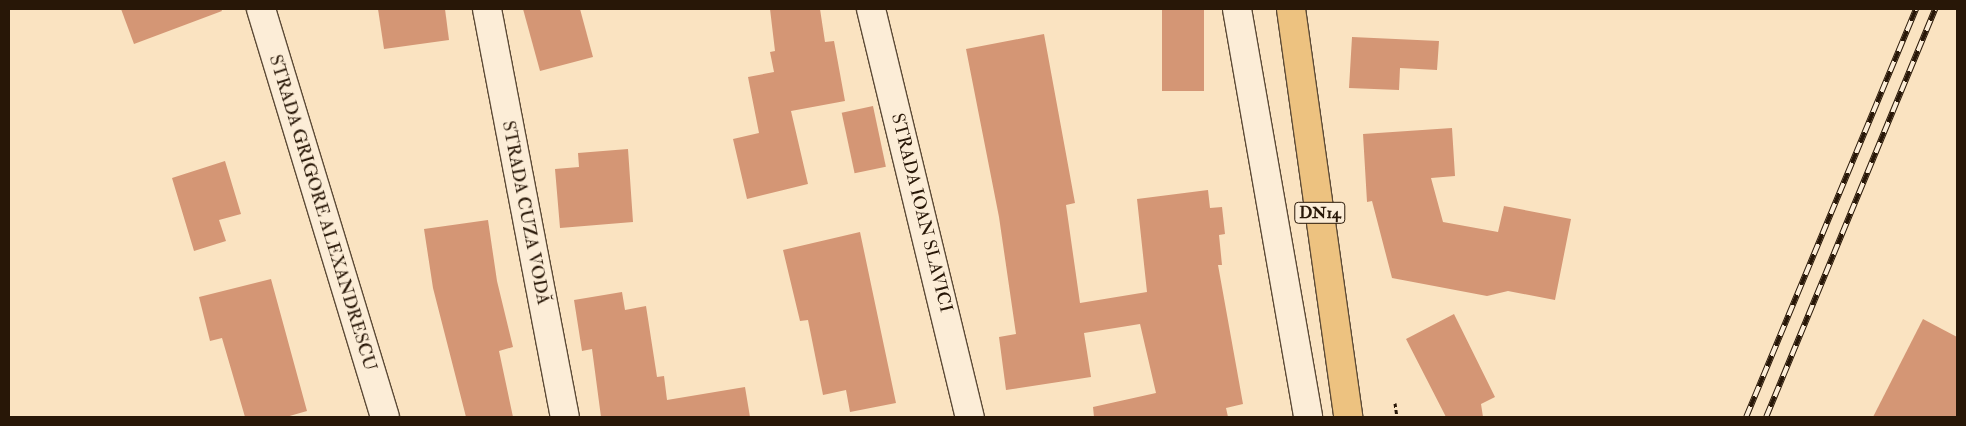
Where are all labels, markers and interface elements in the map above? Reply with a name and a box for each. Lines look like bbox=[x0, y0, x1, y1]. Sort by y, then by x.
street label: STRADA GRIGORE ALEXANDRESCU bbox=[264, 52, 380, 374]
street label: STRADA IOAN SLAVICI bbox=[886, 111, 956, 315]
street label: STRADA CUZA VODĂ bbox=[497, 119, 553, 307]
road number: DN14 bbox=[1294, 200, 1346, 227]

